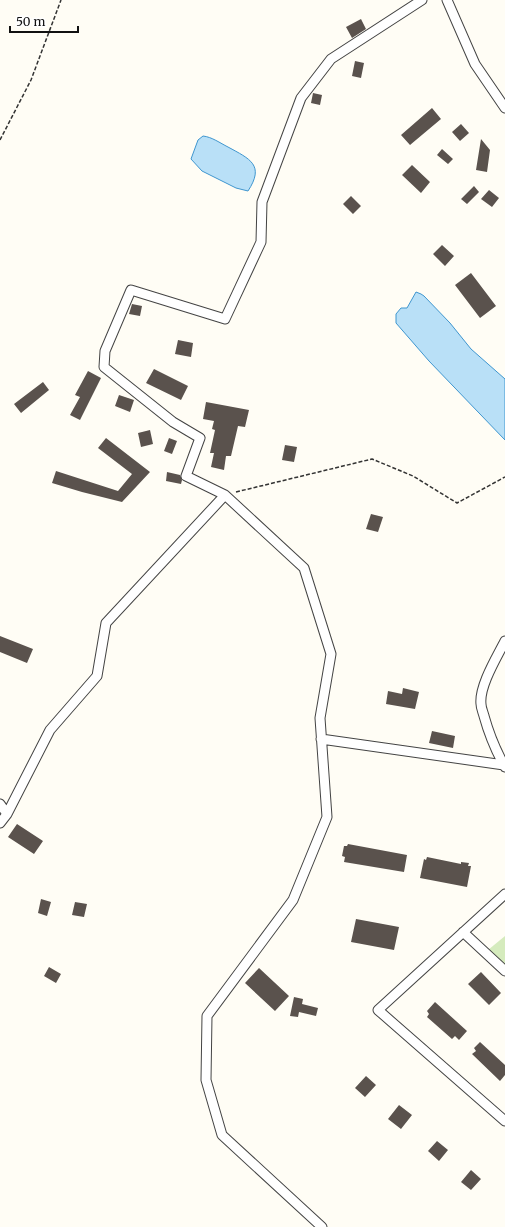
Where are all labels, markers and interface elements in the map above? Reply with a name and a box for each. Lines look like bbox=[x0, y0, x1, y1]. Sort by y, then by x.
scale bar bbox=[10, 8, 78, 34]
text: 50 m bbox=[16, 14, 45, 29]

